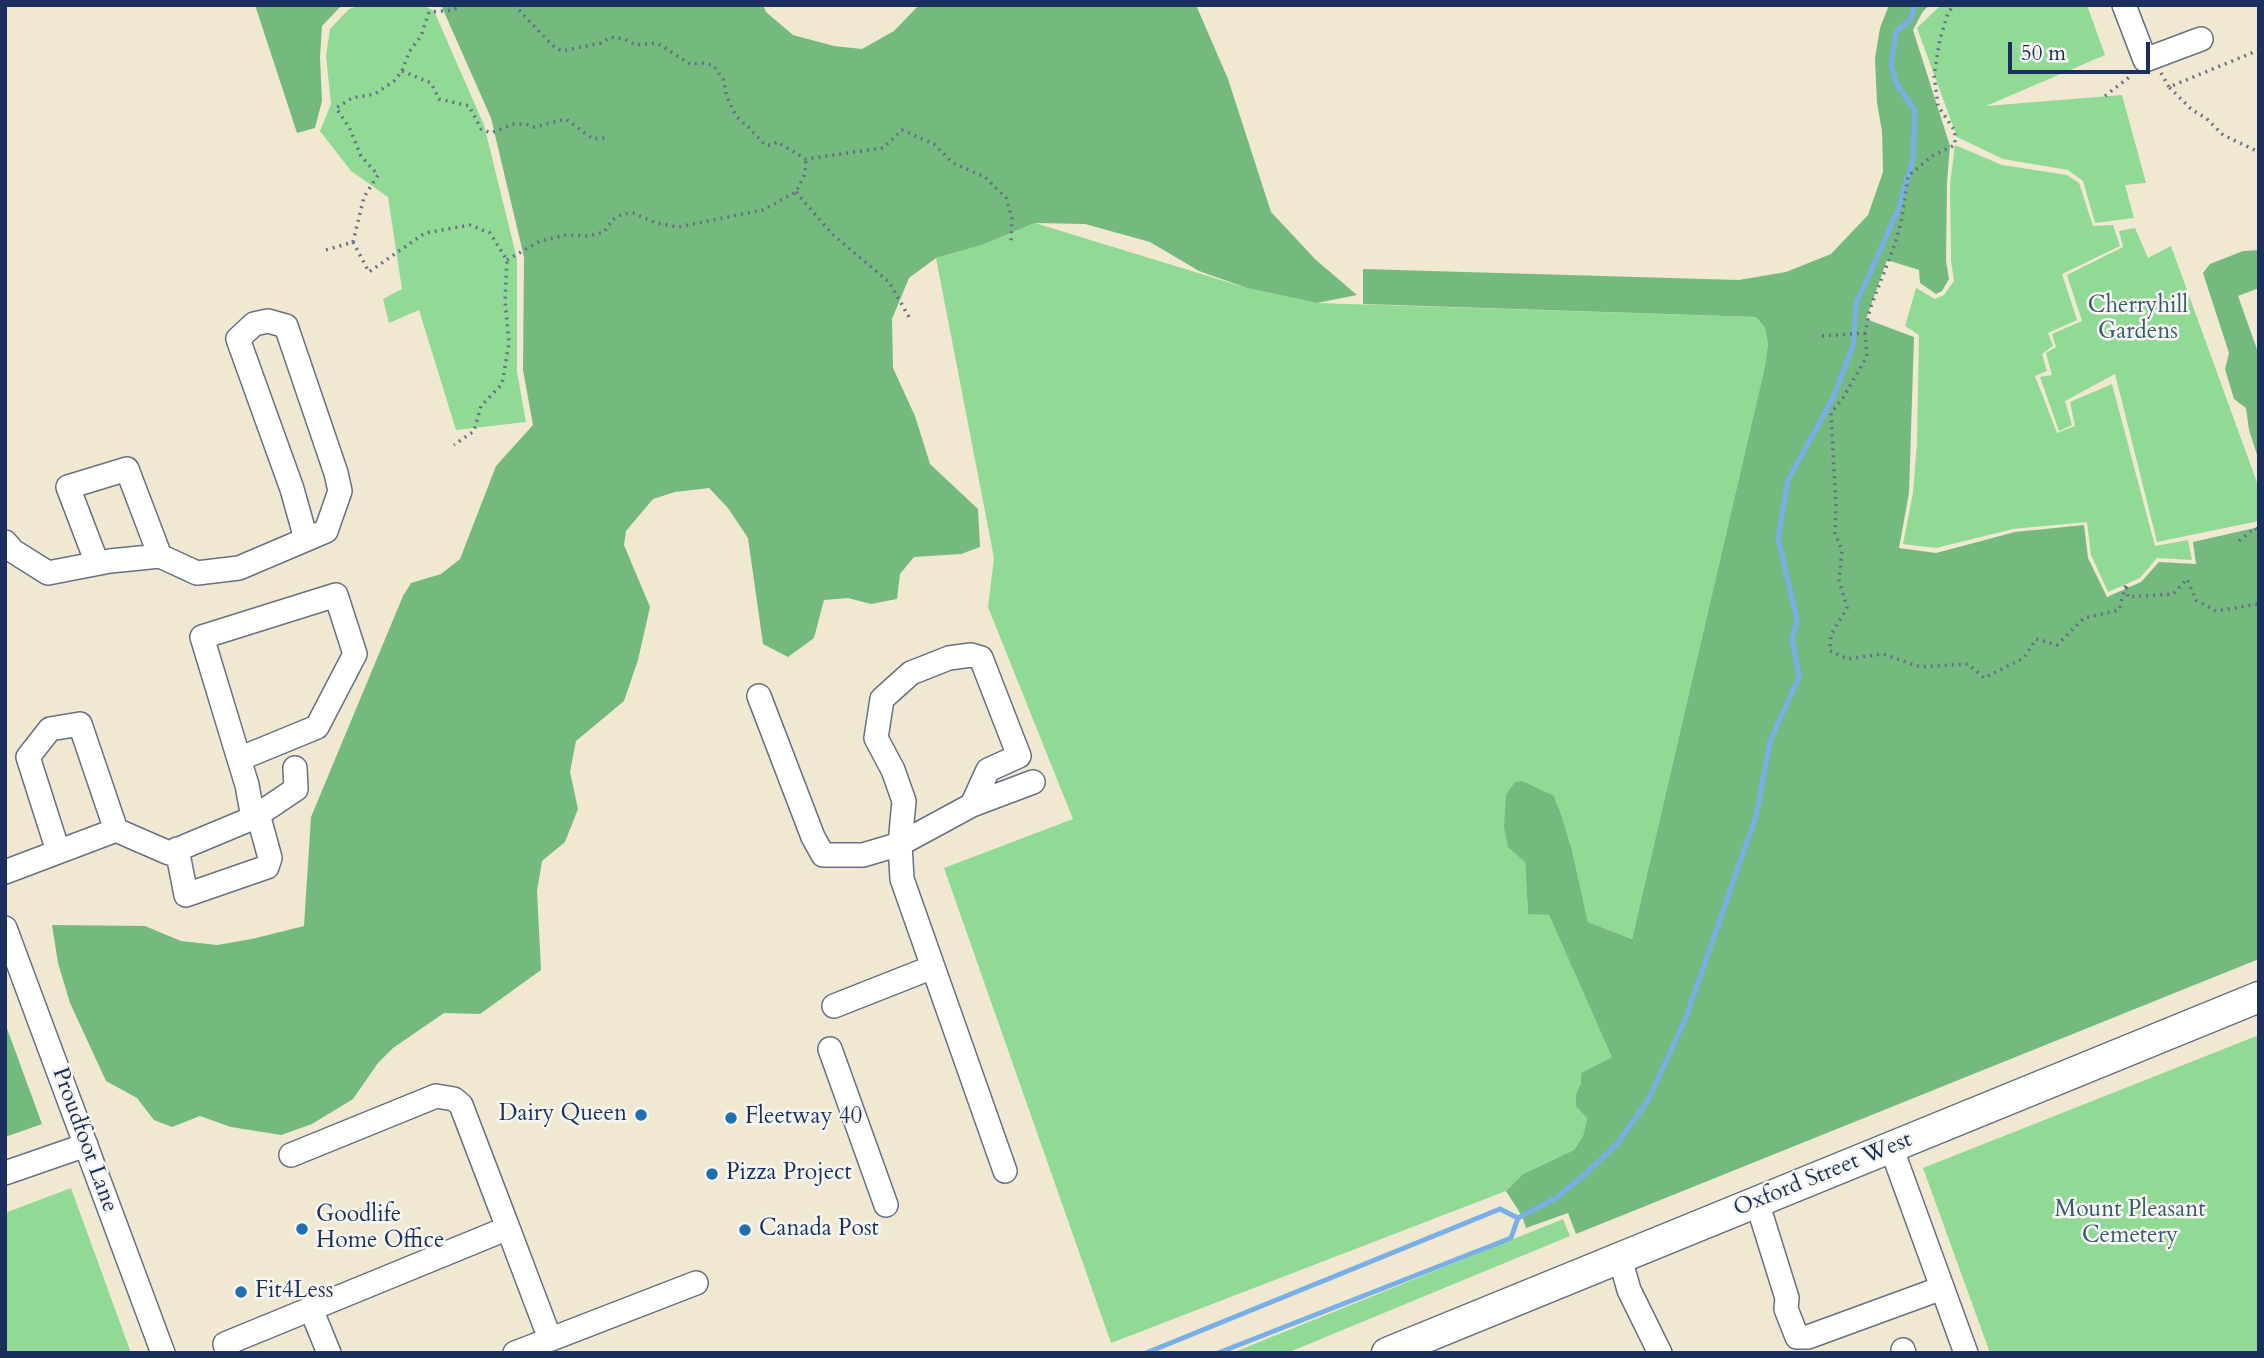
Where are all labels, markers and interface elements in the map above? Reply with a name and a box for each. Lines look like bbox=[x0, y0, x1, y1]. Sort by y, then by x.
scale bar bbox=[2012, 28, 2154, 72]
text: 50 m bbox=[2021, 39, 2066, 68]
park label: Cherryhill Gardens bbox=[2088, 293, 2188, 347]
street label: Proudfoot Lane bbox=[45, 1064, 123, 1216]
place label: Dairy Queen bbox=[499, 1101, 627, 1129]
place label: Fleetway 40 bbox=[745, 1104, 862, 1132]
marker: Dairy Queen bbox=[633, 1107, 649, 1123]
marker: Fleetway 40 bbox=[723, 1110, 739, 1126]
street label: Oxford Street West bbox=[1730, 1127, 1916, 1223]
place label: Pizza Project bbox=[726, 1160, 852, 1188]
marker: Pizza Project bbox=[704, 1166, 720, 1182]
park label: Mount Pleasant Cemetery bbox=[2054, 1197, 2206, 1251]
place label: Goodlife Home Office bbox=[316, 1202, 444, 1256]
place label: Canada Post bbox=[759, 1216, 879, 1244]
marker: Goodlife Home Office bbox=[294, 1221, 310, 1237]
marker: Canada Post bbox=[737, 1222, 753, 1238]
place label: Fit4Less bbox=[255, 1278, 333, 1306]
marker: Fit4Less bbox=[233, 1284, 249, 1300]

